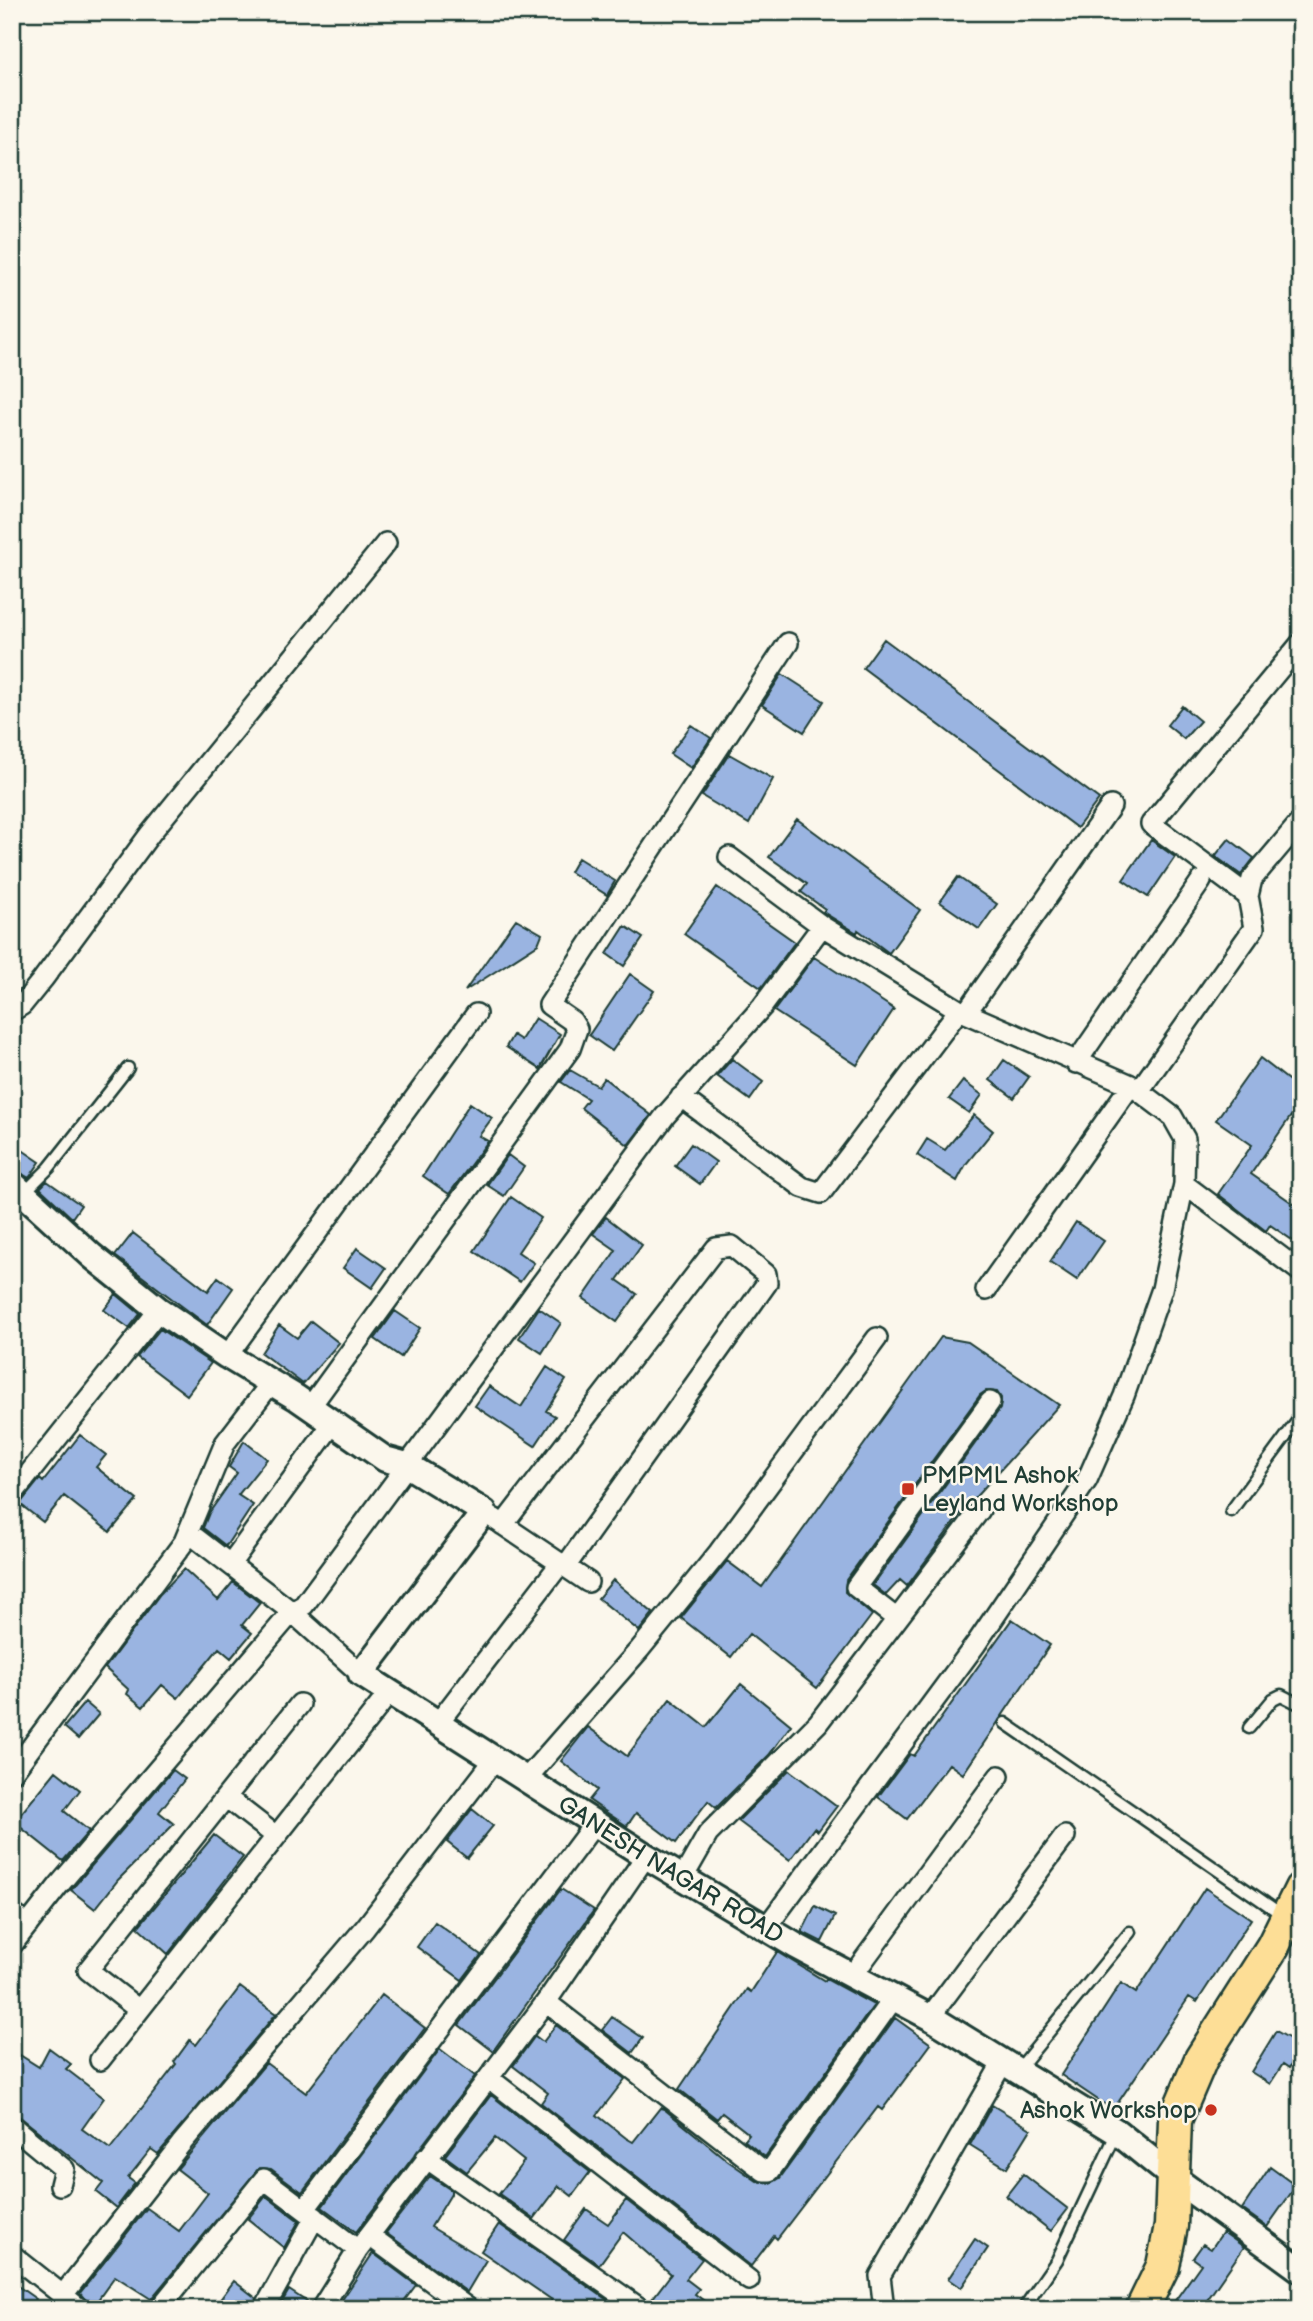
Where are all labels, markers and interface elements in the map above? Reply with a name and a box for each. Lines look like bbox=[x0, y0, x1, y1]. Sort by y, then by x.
place label: PMPML Ashok Leyland Workshop bbox=[922, 1461, 1119, 1518]
marker: PMPML Ashok Leyland Workshop bbox=[900, 1481, 916, 1497]
street label: GANESH NAGAR ROAD bbox=[553, 1789, 789, 1950]
place label: Ashok Workshop bbox=[1020, 2096, 1197, 2125]
marker: Ashok Workshop bbox=[1203, 2102, 1219, 2118]

